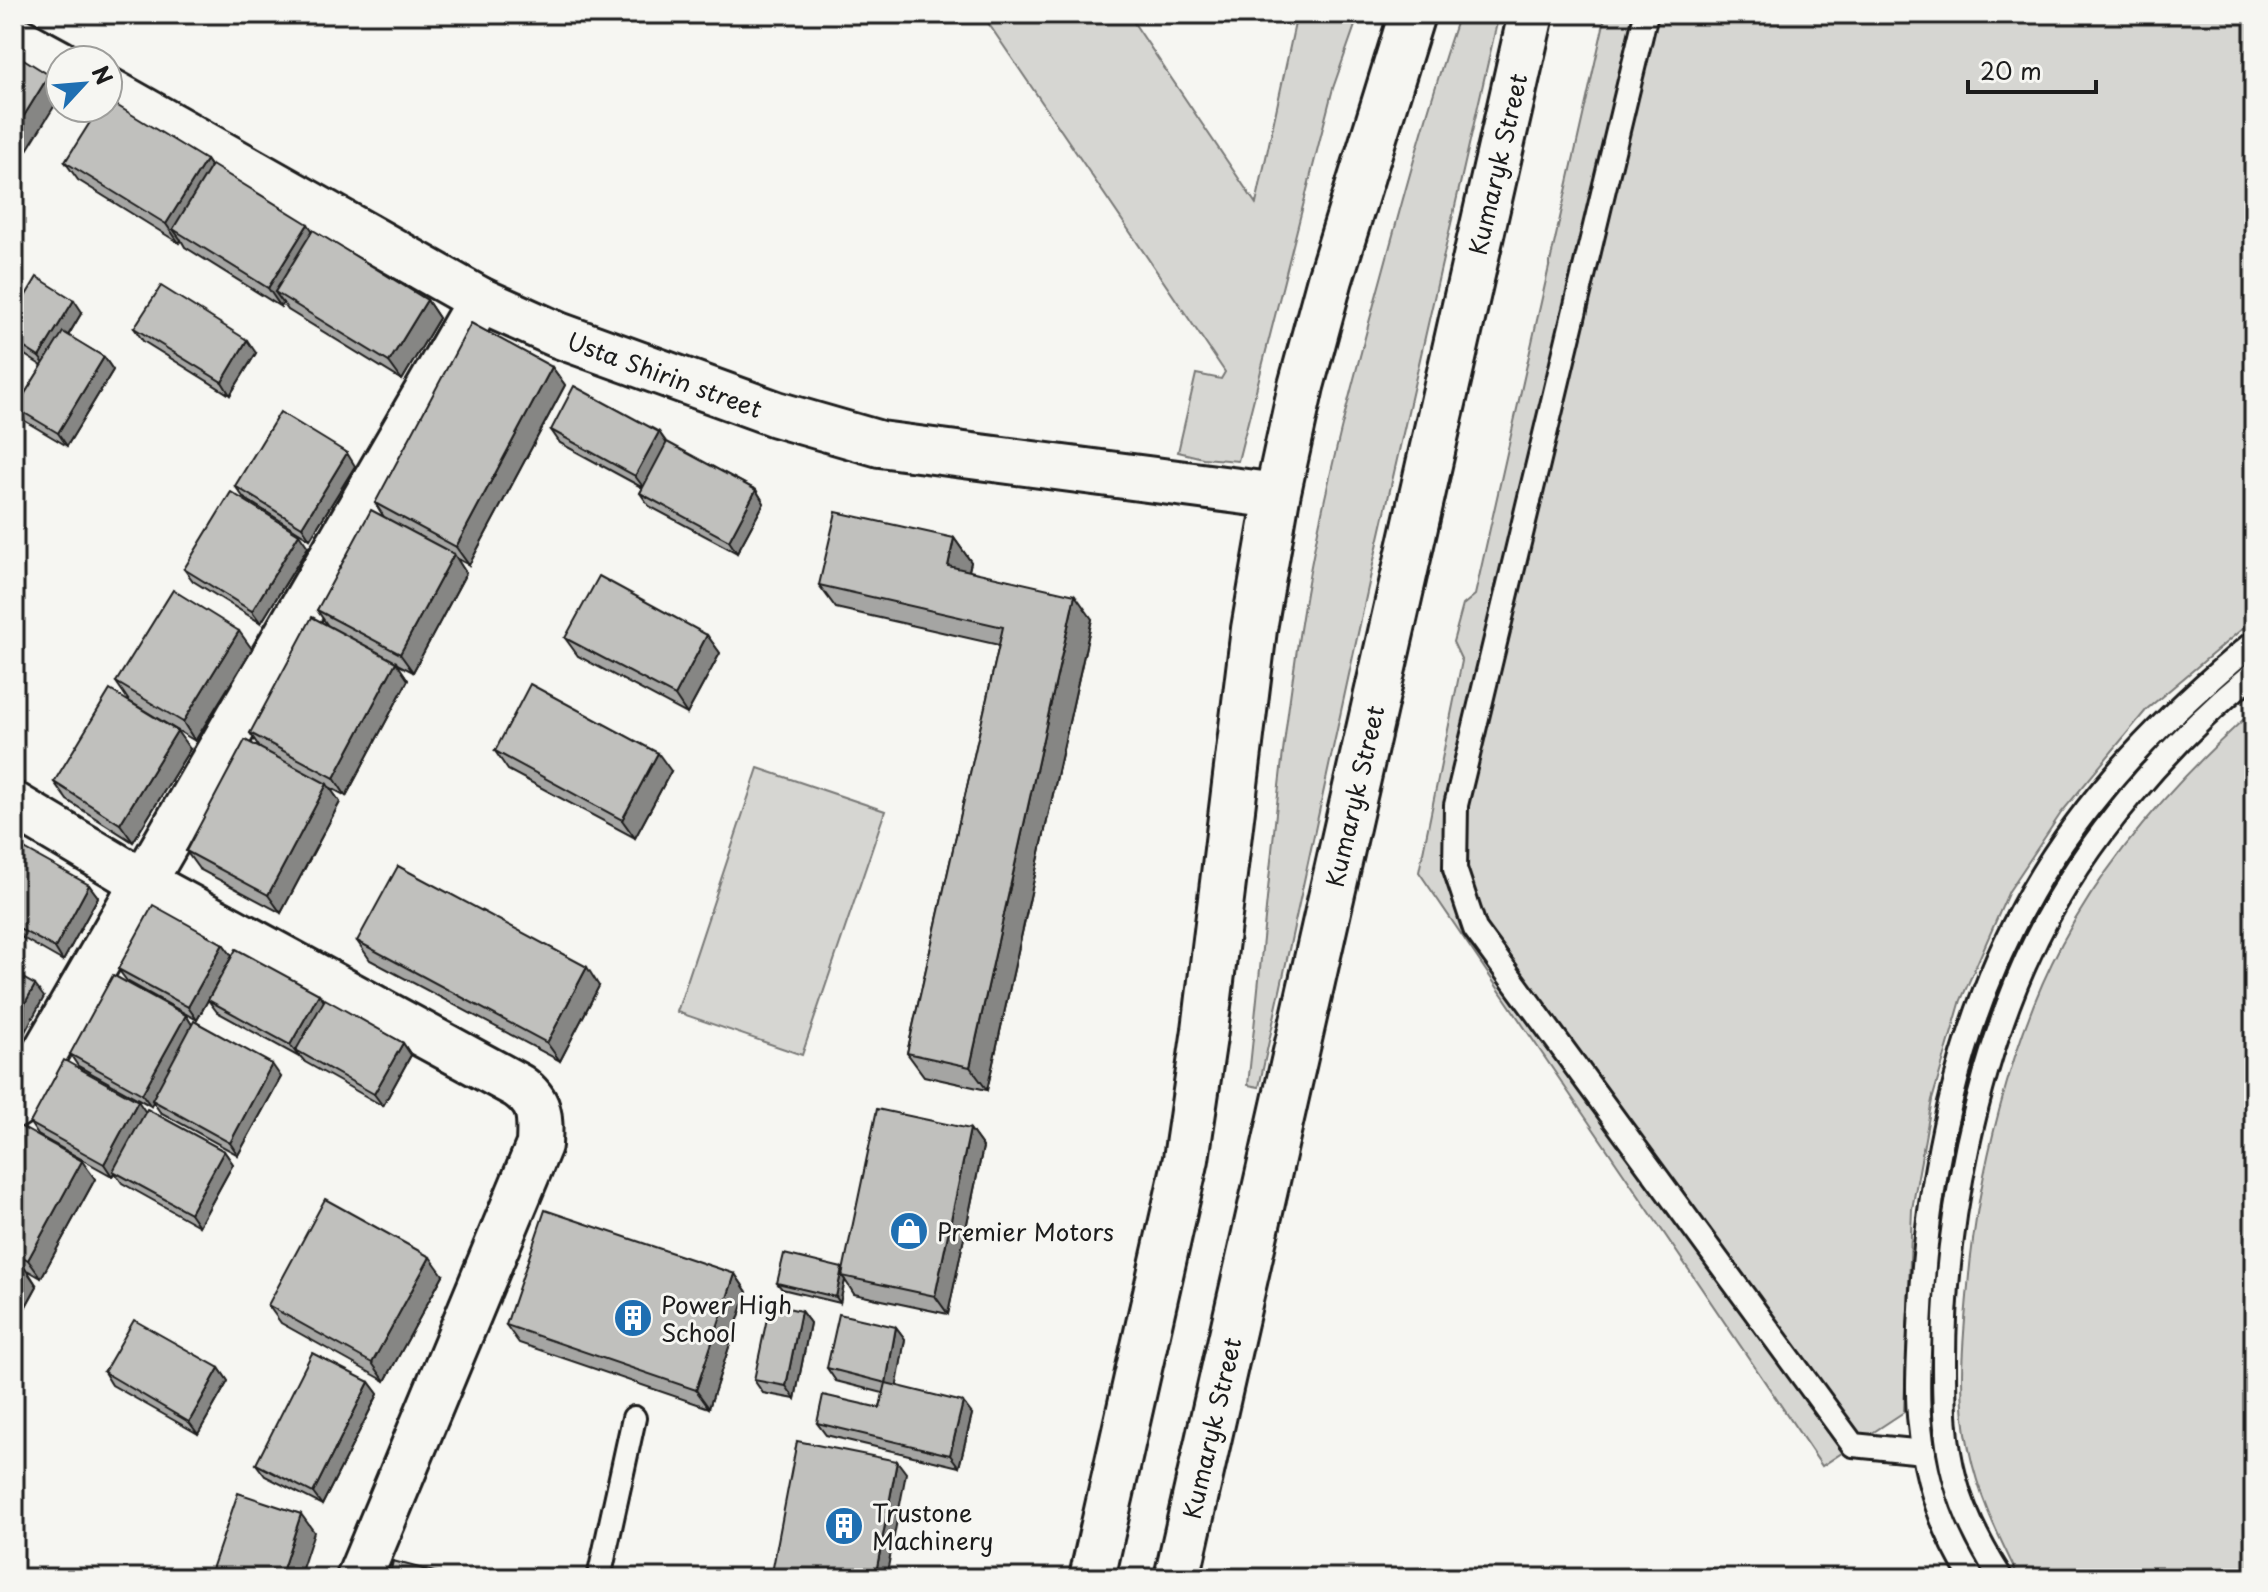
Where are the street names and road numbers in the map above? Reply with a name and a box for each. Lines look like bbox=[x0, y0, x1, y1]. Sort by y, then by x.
street label: Kumaryk Street bbox=[1459, 69, 1535, 258]
street label: Usta Shirin street bbox=[562, 322, 768, 426]
street label: Kumaryk Street bbox=[1316, 701, 1392, 890]
street label: Kumaryk Street bbox=[1173, 1333, 1249, 1522]

